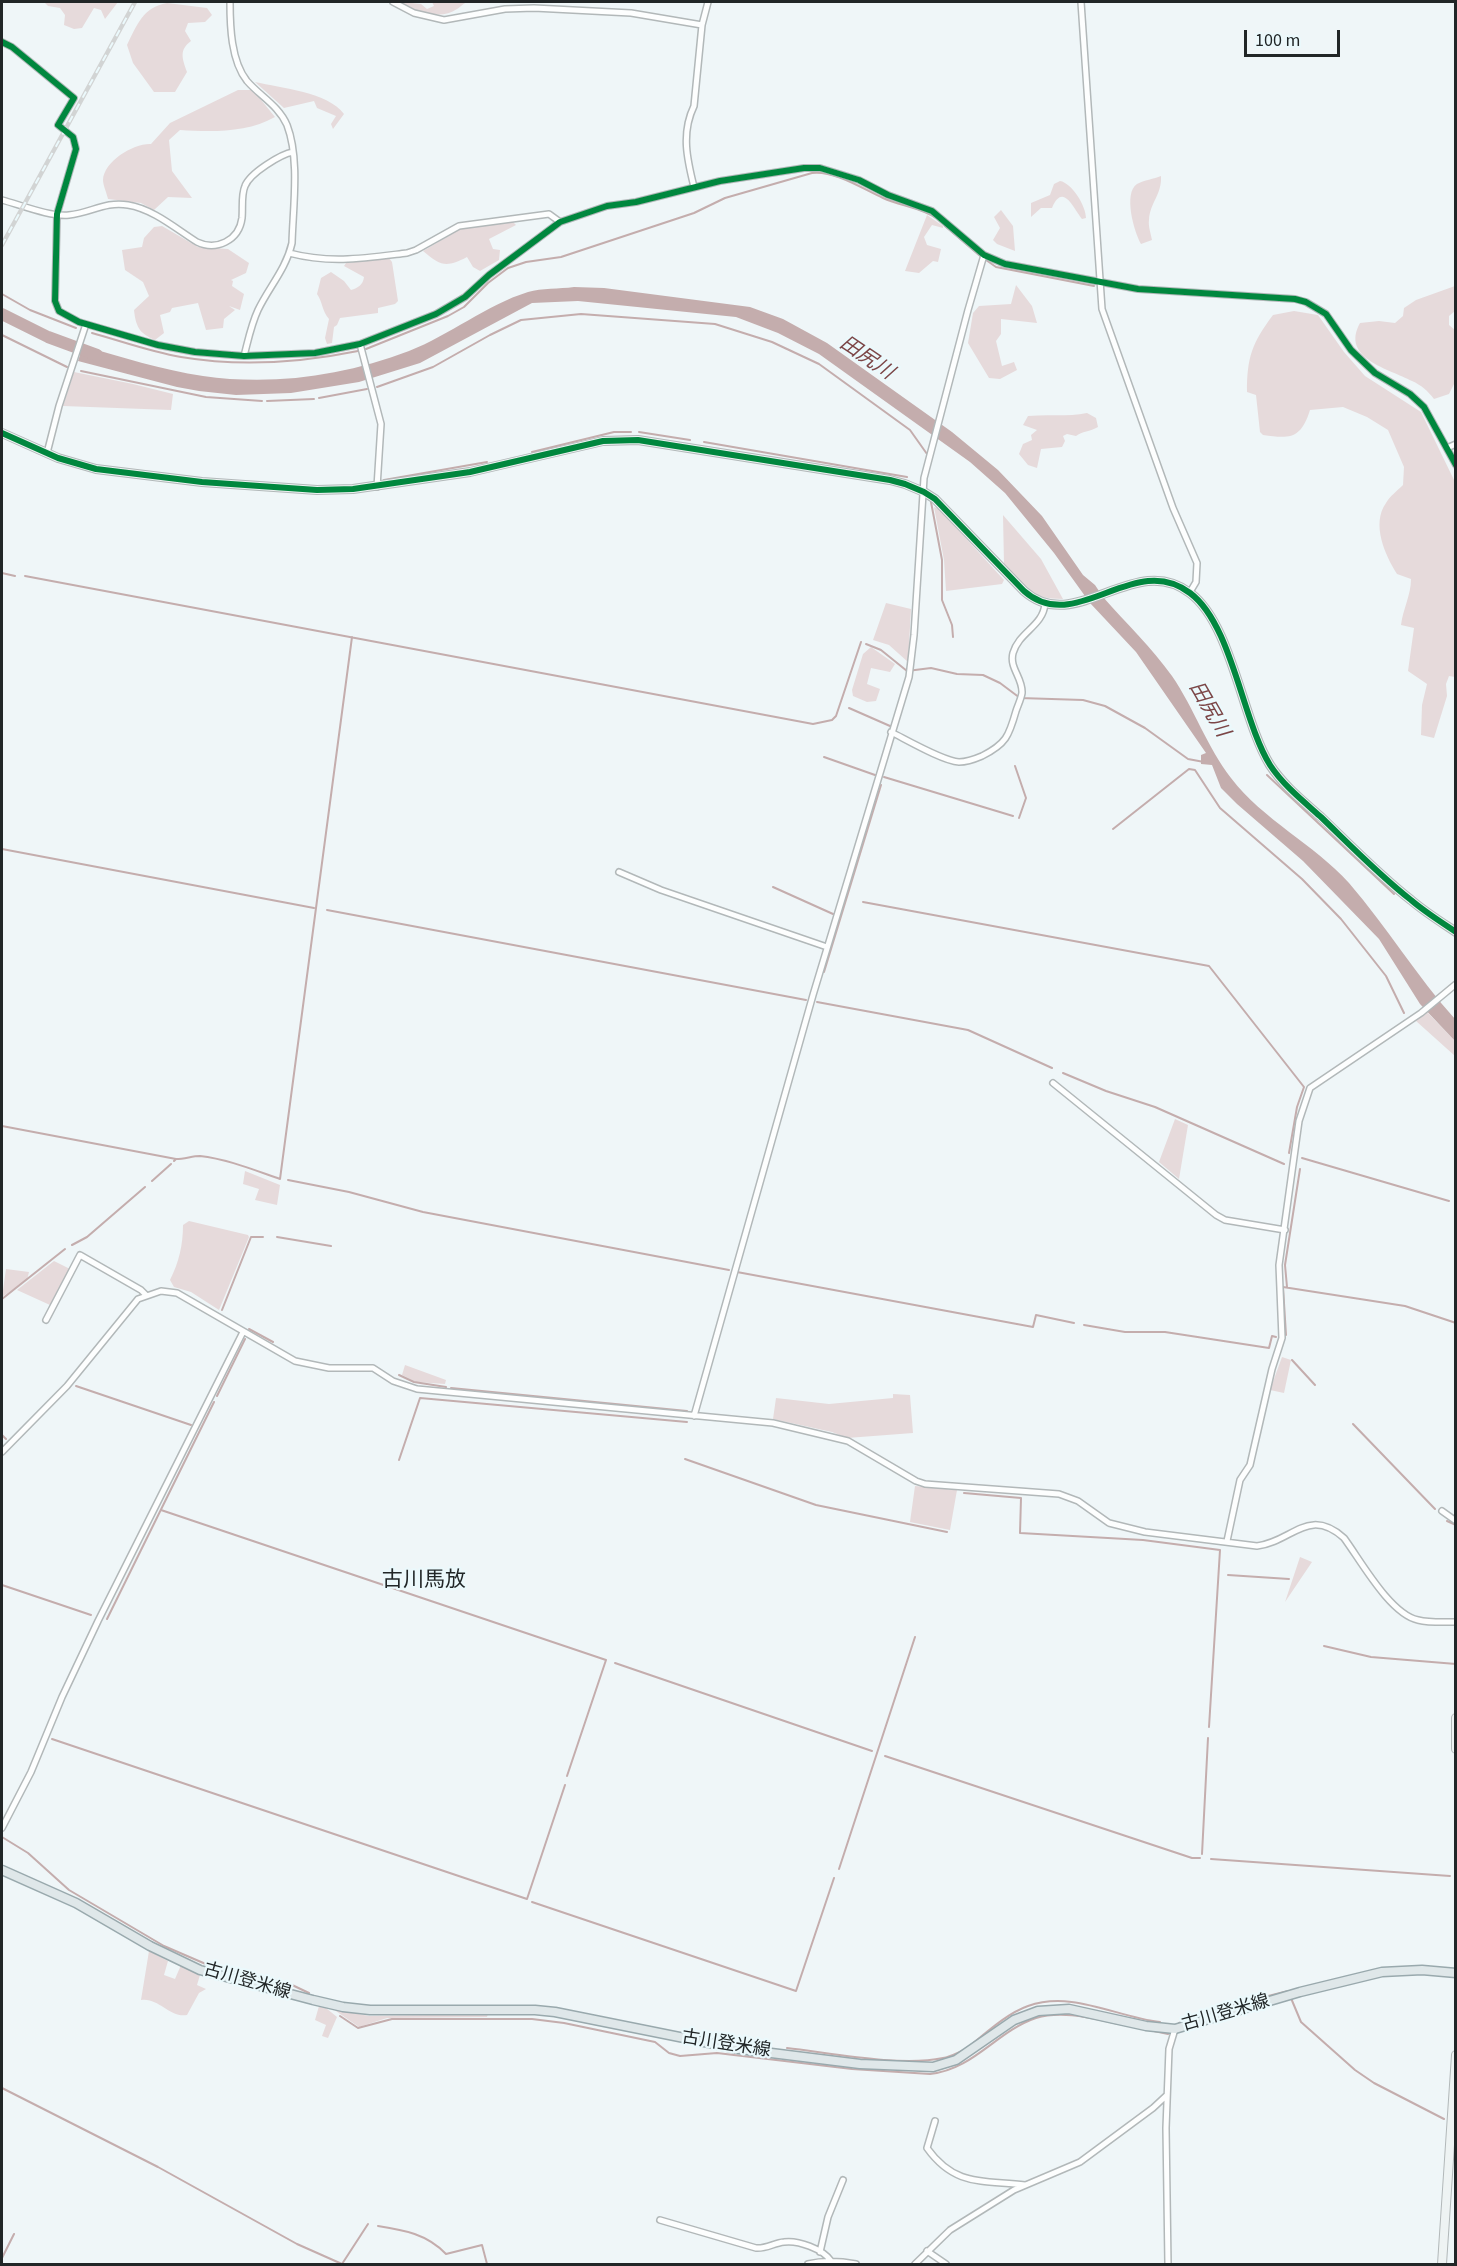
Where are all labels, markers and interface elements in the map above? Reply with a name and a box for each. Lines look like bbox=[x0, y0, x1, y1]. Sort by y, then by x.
scale bar bbox=[1247, 18, 1343, 56]
text: 100 m bbox=[1255, 28, 1300, 53]
water label: 田尻川 bbox=[834, 332, 898, 386]
water label: 田尻川 bbox=[1183, 678, 1233, 742]
district label: 古川馬放 bbox=[382, 1568, 466, 1594]
street label: 古川登米線 bbox=[201, 1959, 293, 2005]
street label: 古川登米線 bbox=[1180, 1991, 1272, 2037]
street label: 古川登米線 bbox=[680, 2027, 772, 2063]

